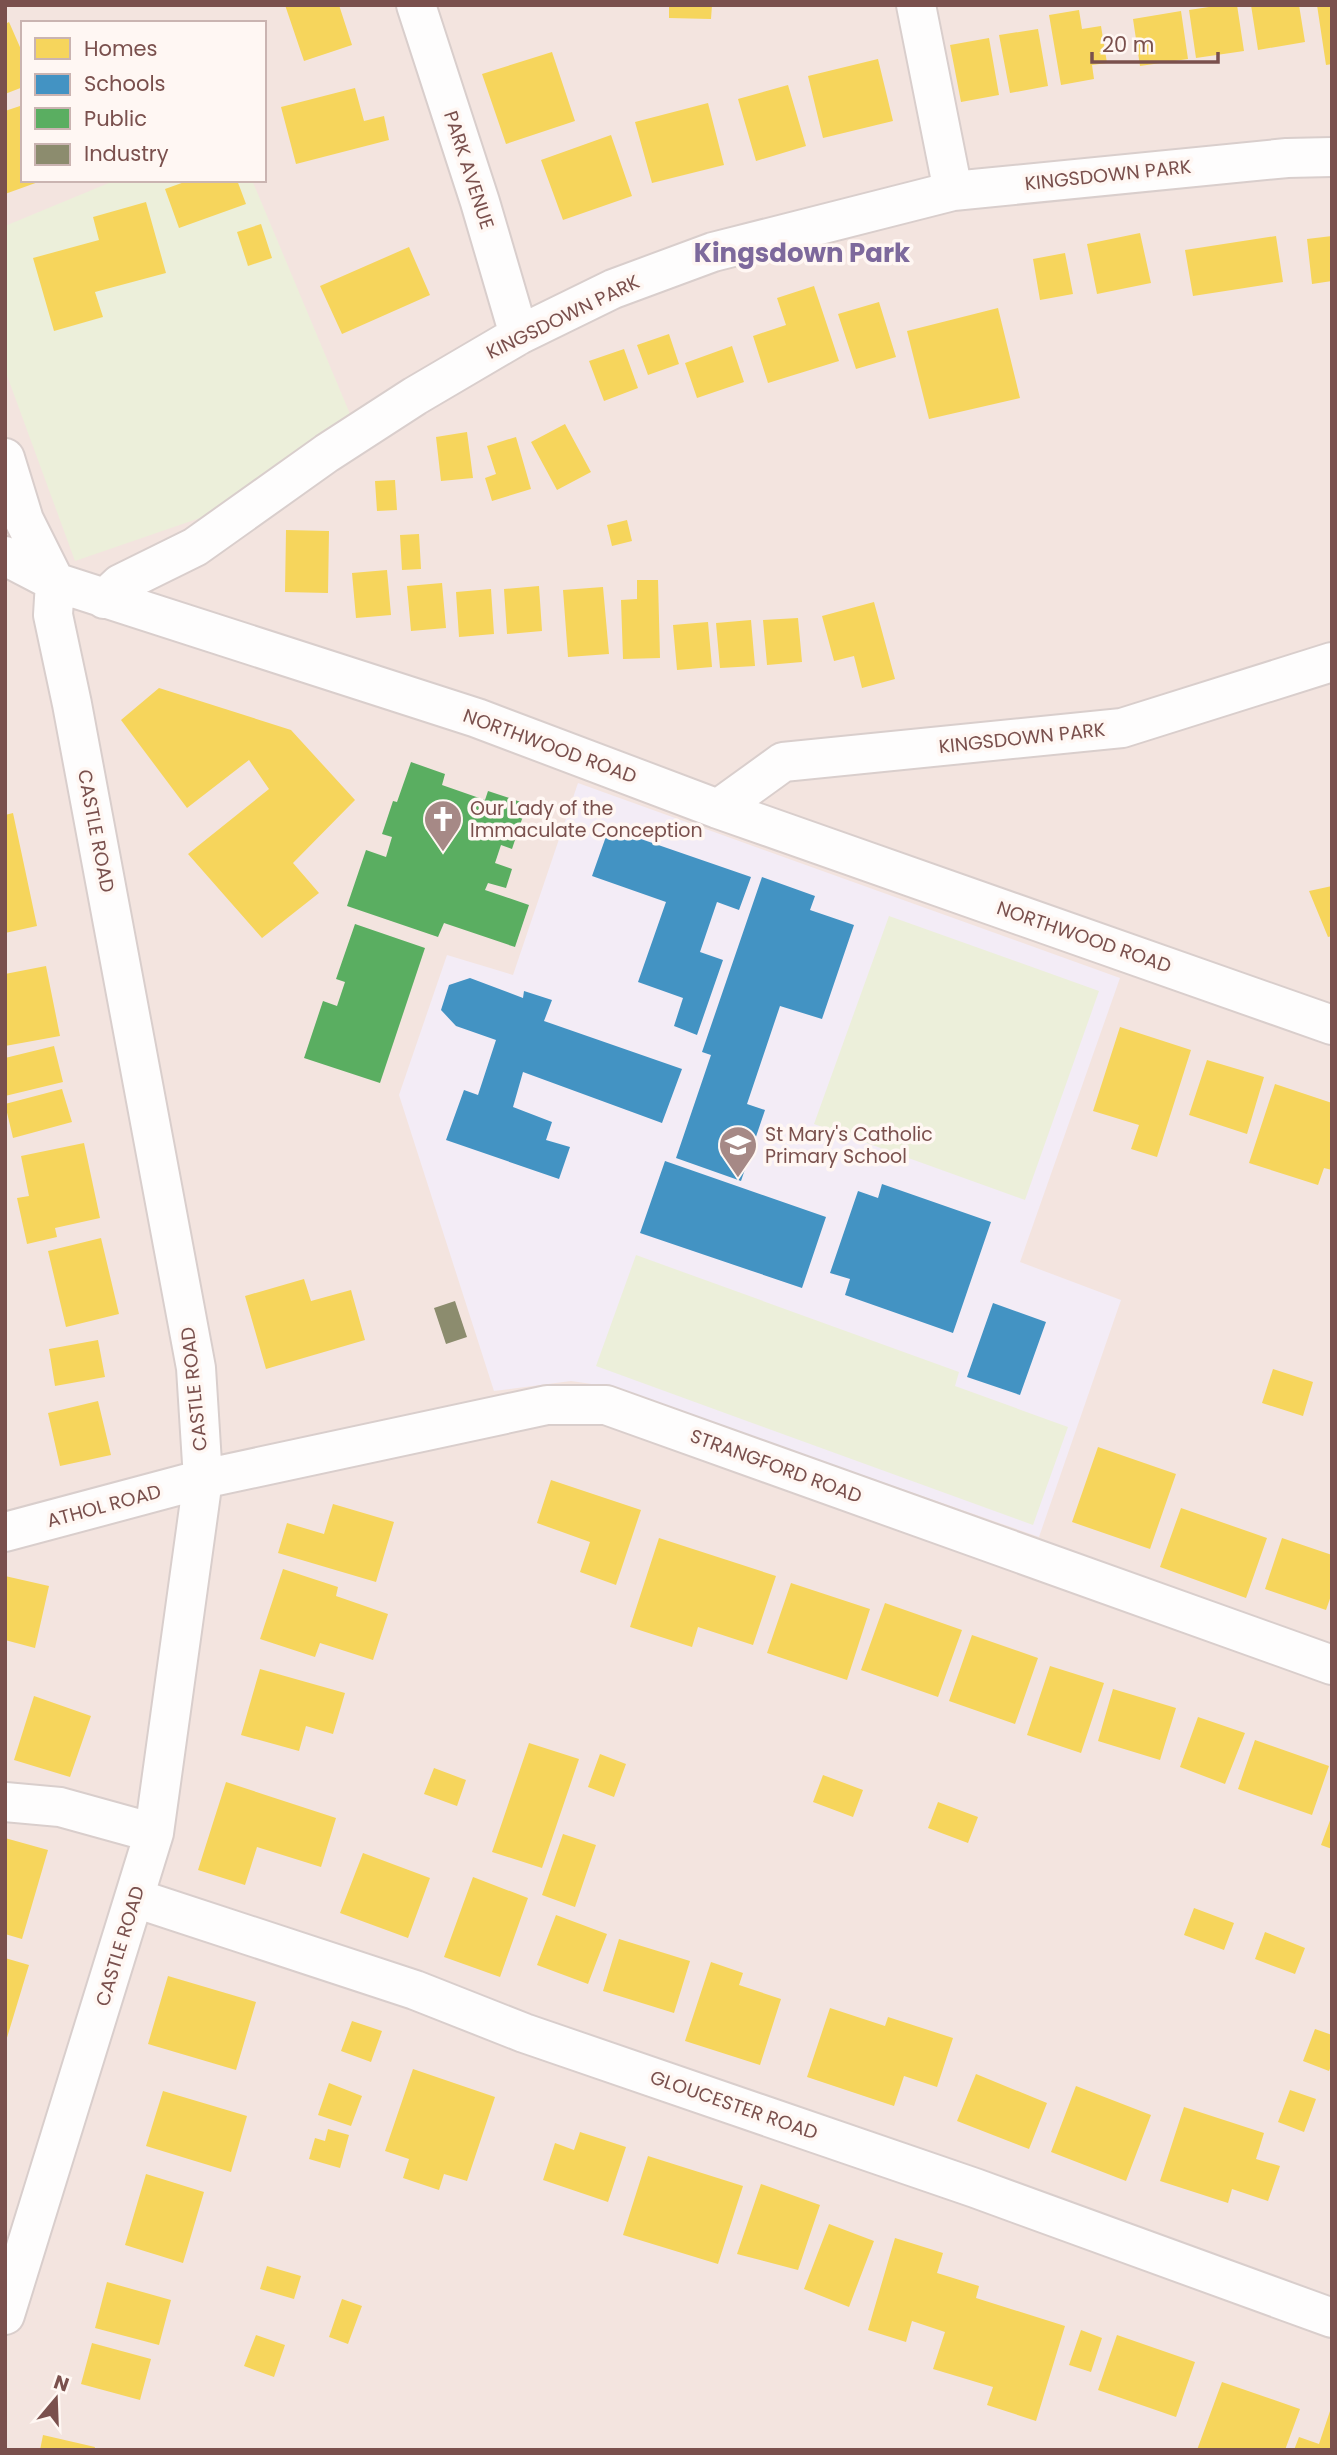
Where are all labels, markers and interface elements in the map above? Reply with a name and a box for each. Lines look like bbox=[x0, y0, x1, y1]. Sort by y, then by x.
legend bbox=[21, 21, 266, 182]
scale bar bbox=[1092, 21, 1218, 65]
text: 20 m bbox=[1102, 30, 1155, 59]
text: Homes bbox=[84, 34, 158, 63]
text: Schools bbox=[84, 69, 166, 98]
text: Public bbox=[84, 104, 147, 133]
street label: PARK AVENUE bbox=[437, 107, 501, 233]
text: Industry bbox=[84, 139, 169, 168]
street label: KINGSDOWN PARK bbox=[1023, 153, 1193, 197]
district label: Kingsdown Park bbox=[694, 235, 910, 271]
street label: KINGSDOWN PARK bbox=[482, 268, 644, 366]
street label: NORTHWOOD ROAD bbox=[459, 702, 641, 790]
street label: KINGSDOWN PARK bbox=[937, 716, 1107, 760]
street label: CASTLE ROAD bbox=[71, 767, 121, 895]
place label: Our Lady of the Immaculate Conception bbox=[470, 795, 703, 844]
church icon: Our Lady of the Immaculate Conception bbox=[422, 798, 464, 853]
street label: NORTHWOOD ROAD bbox=[993, 894, 1175, 980]
place label: St Mary's Catholic Primary School bbox=[765, 1121, 933, 1170]
school or university icon: St Mary's Catholic Primary School bbox=[717, 1124, 759, 1179]
street label: CASTLE ROAD bbox=[174, 1326, 214, 1452]
street label: STRANGFORD ROAD bbox=[686, 1422, 866, 1510]
street label: ATHOL ROAD bbox=[44, 1478, 164, 1534]
street label: CASTLE ROAD bbox=[89, 1882, 151, 2010]
street label: GLOUCESTER ROAD bbox=[647, 2064, 821, 2146]
north arrow bbox=[21, 2364, 91, 2434]
text: N bbox=[50, 2368, 73, 2398]

